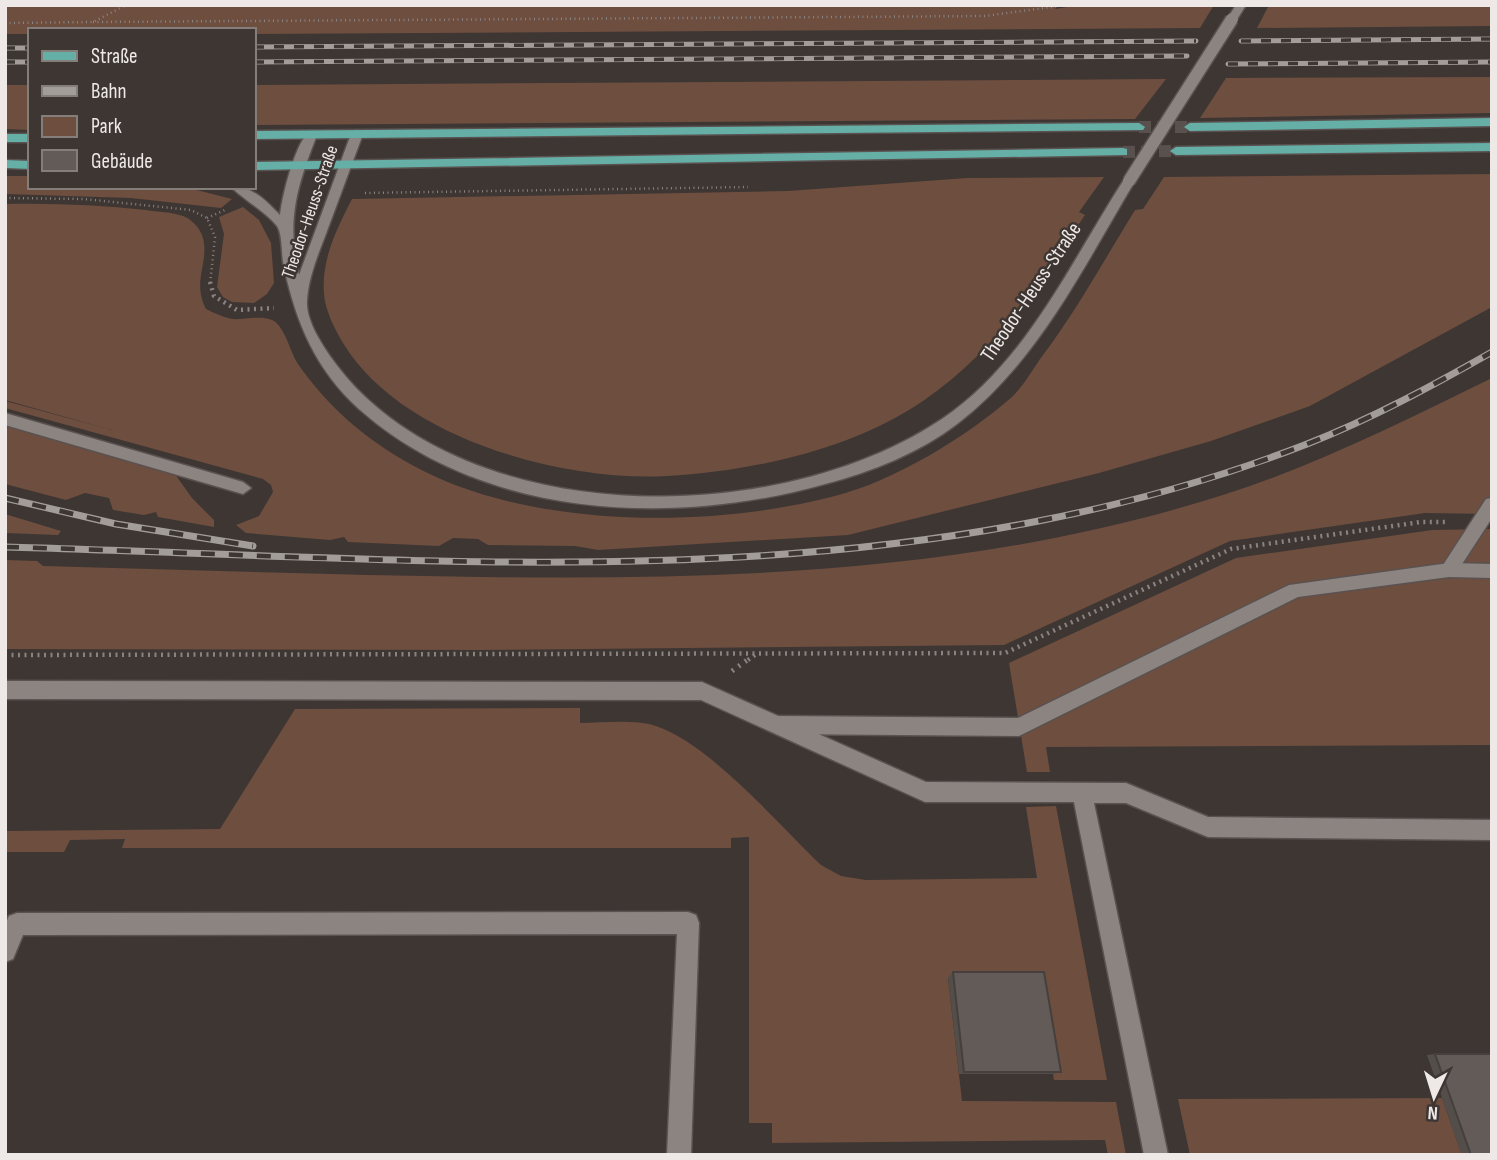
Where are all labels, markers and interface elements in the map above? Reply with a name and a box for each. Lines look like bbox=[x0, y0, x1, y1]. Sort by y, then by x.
legend bbox=[28, 28, 256, 189]
text: Straße bbox=[91, 44, 137, 69]
text: Bahn bbox=[91, 79, 126, 104]
text: Park bbox=[91, 114, 122, 139]
street label: Theodor-Heuss-Straße bbox=[277, 143, 343, 281]
text: Gebäude bbox=[91, 149, 153, 174]
street label: Theodor-Heuss-Straße bbox=[975, 218, 1087, 366]
north arrow bbox=[1399, 1062, 1469, 1132]
text: N bbox=[1427, 1101, 1439, 1124]

